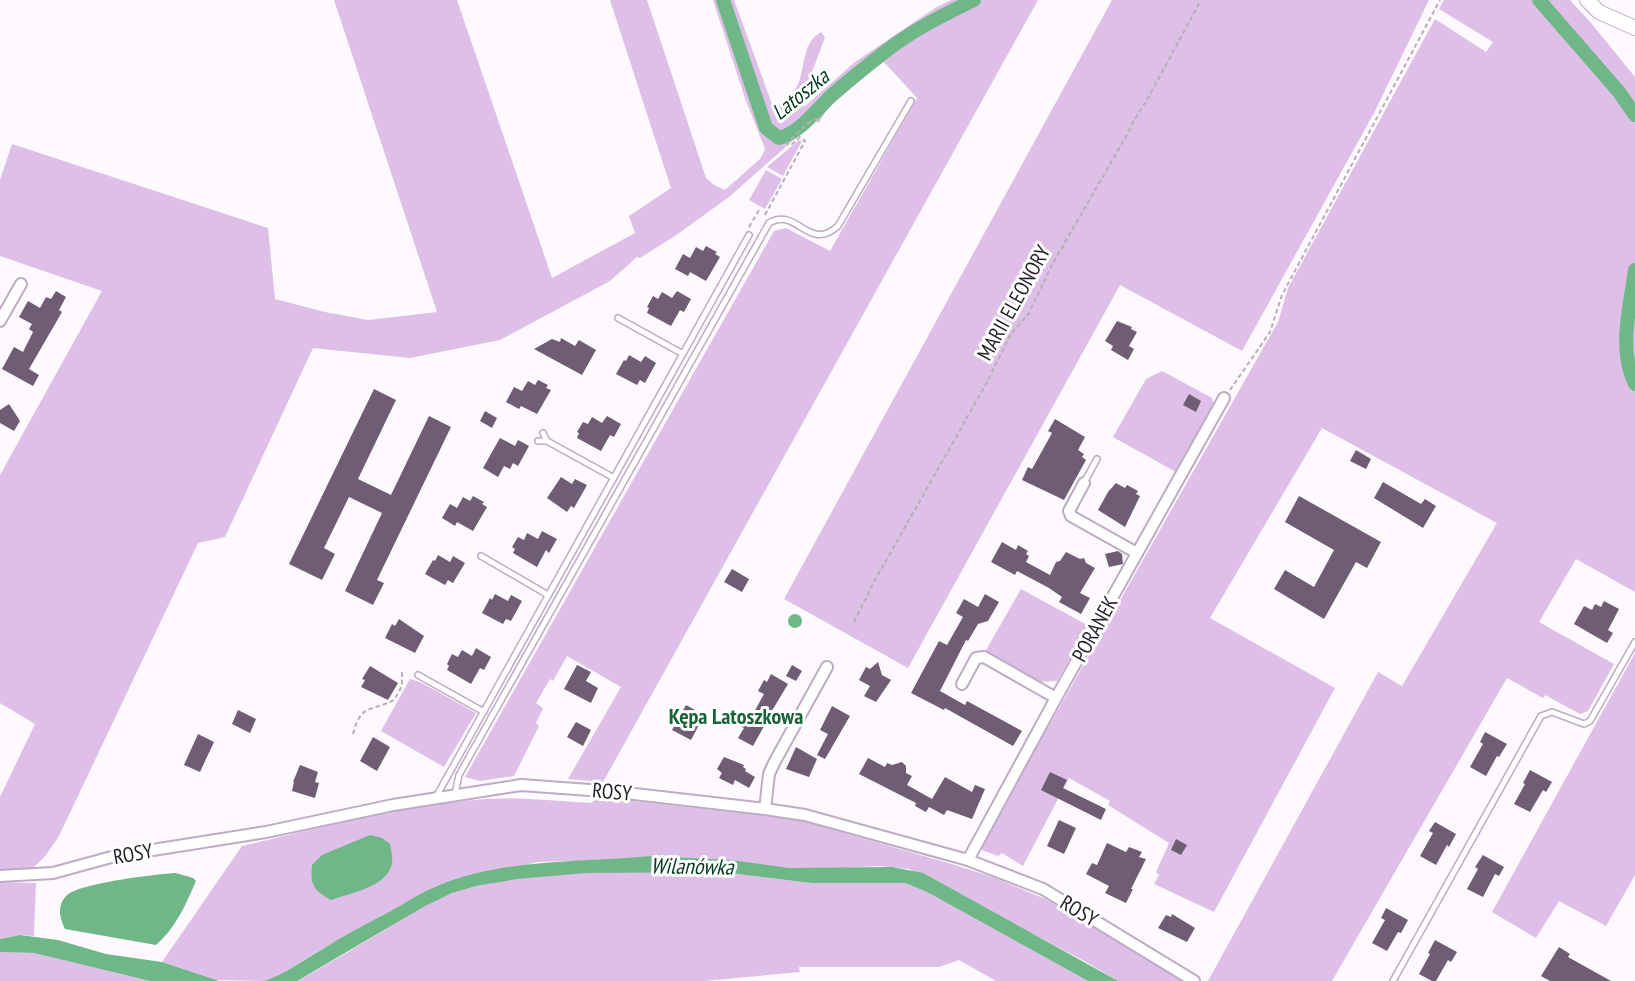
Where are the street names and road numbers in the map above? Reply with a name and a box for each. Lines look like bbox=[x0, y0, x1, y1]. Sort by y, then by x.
street label: MARII ELEONORY bbox=[971, 240, 1056, 365]
street label: PORANEK bbox=[1066, 591, 1124, 666]
street label: ROSY bbox=[591, 776, 633, 807]
street label: ROSY bbox=[111, 837, 155, 870]
street label: ROSY bbox=[1055, 889, 1104, 933]

